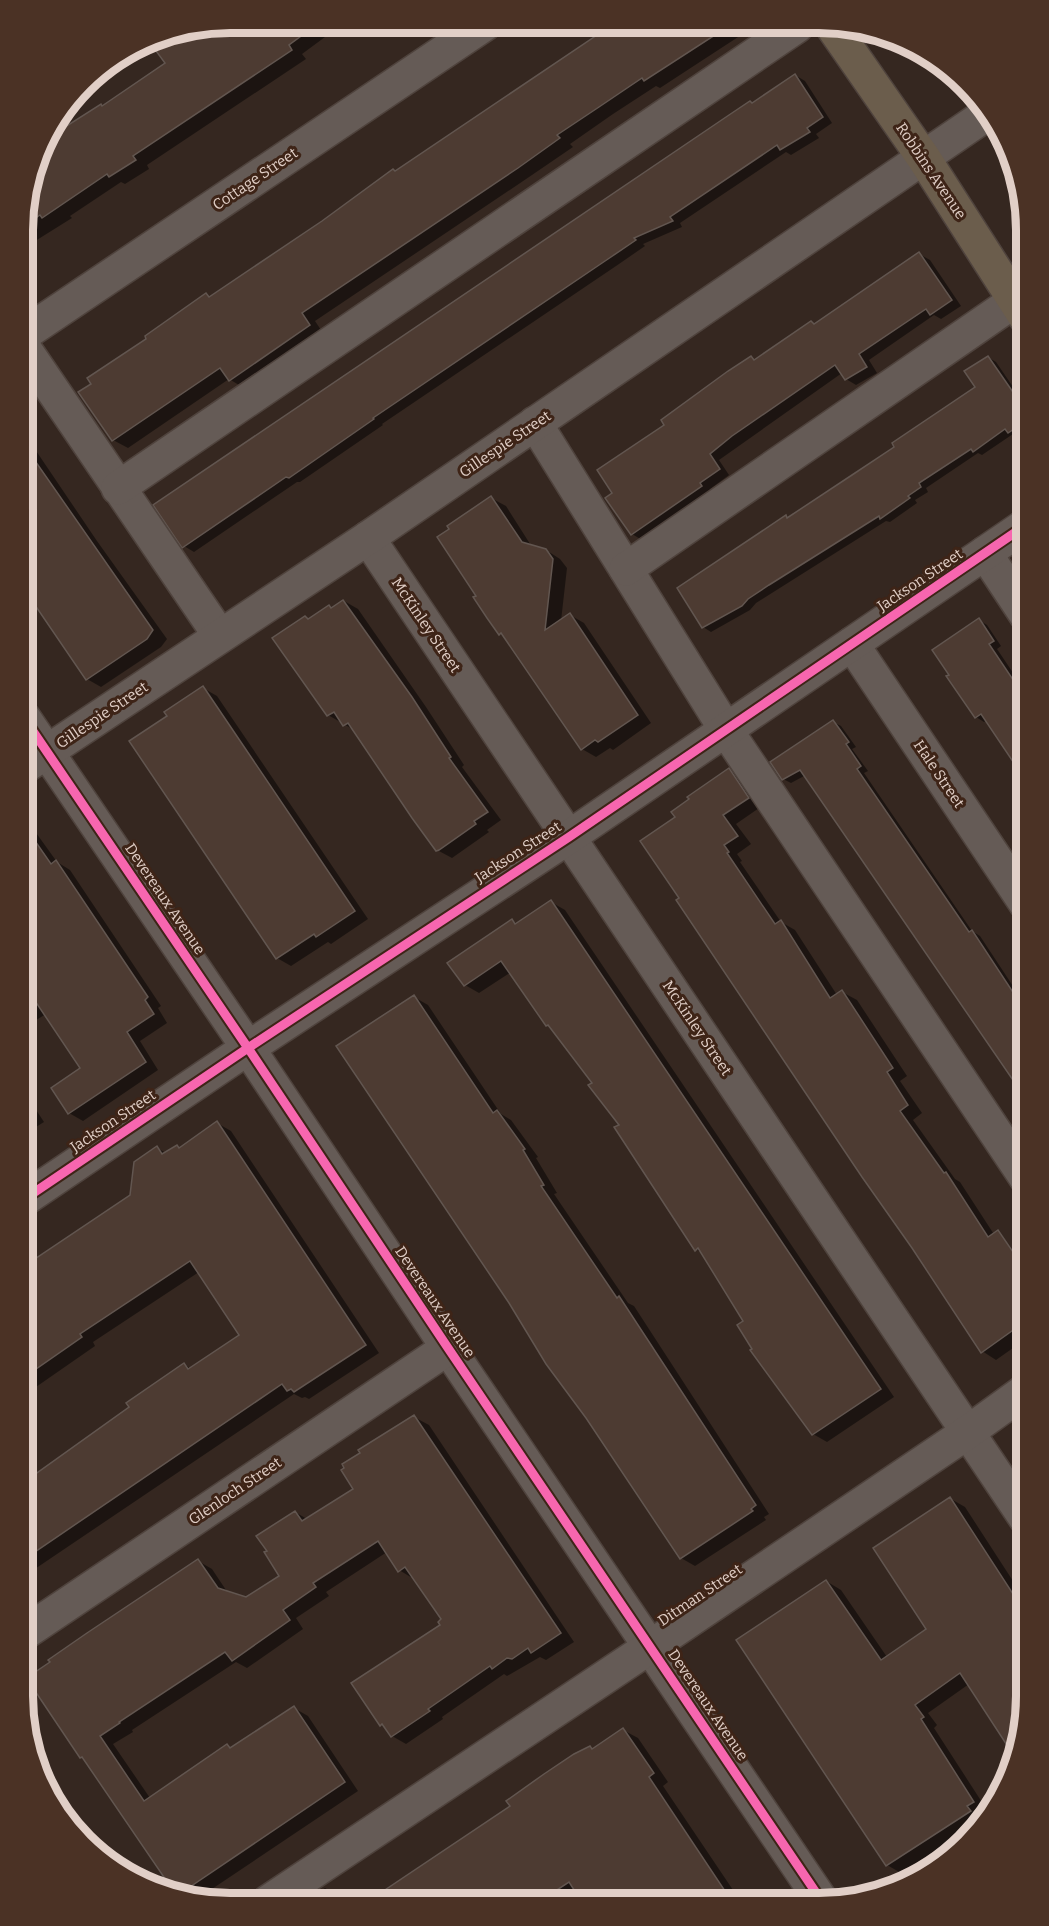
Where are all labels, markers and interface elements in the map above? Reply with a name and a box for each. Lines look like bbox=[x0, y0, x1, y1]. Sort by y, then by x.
street label: Robbins Avenue bbox=[892, 119, 970, 223]
street label: Cottage Street bbox=[209, 144, 301, 214]
street label: Gillespie Street bbox=[456, 406, 555, 481]
street label: Jackson Street bbox=[873, 545, 967, 616]
street label: McKinley Street bbox=[388, 574, 465, 676]
street label: Gillespie Street bbox=[53, 677, 152, 752]
street label: Hale Street bbox=[910, 737, 969, 812]
street label: Jackson Street bbox=[471, 817, 565, 887]
street label: Devereaux Avenue bbox=[121, 840, 209, 958]
street label: McKinley Street bbox=[659, 977, 736, 1079]
street label: Jackson Street bbox=[66, 1086, 160, 1157]
street label: Devereaux Avenue bbox=[391, 1243, 479, 1361]
street label: Glenloch Street bbox=[185, 1453, 285, 1529]
street label: Ditman Street bbox=[654, 1560, 746, 1630]
street label: Devereaux Avenue bbox=[664, 1646, 752, 1764]

